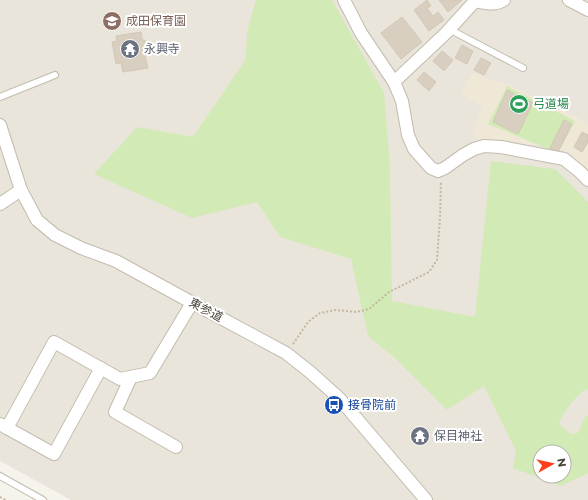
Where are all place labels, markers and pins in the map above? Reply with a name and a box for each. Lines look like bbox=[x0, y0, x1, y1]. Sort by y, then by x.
school or university icon: 成田保育園 bbox=[101, 10, 123, 32]
place label: 成田保育園 bbox=[126, 13, 186, 28]
temple icon: 永興寺 bbox=[119, 38, 141, 60]
place label: 永興寺 bbox=[144, 41, 180, 56]
sports icon: 弓道場 bbox=[508, 93, 530, 115]
place label: 弓道場 bbox=[533, 96, 569, 111]
bus stop icon: 接骨院前 bbox=[323, 394, 345, 416]
place label: 接骨院前 bbox=[348, 397, 396, 412]
temple icon: 保目神社 bbox=[409, 425, 431, 447]
place label: 保目神社 bbox=[434, 428, 482, 443]

